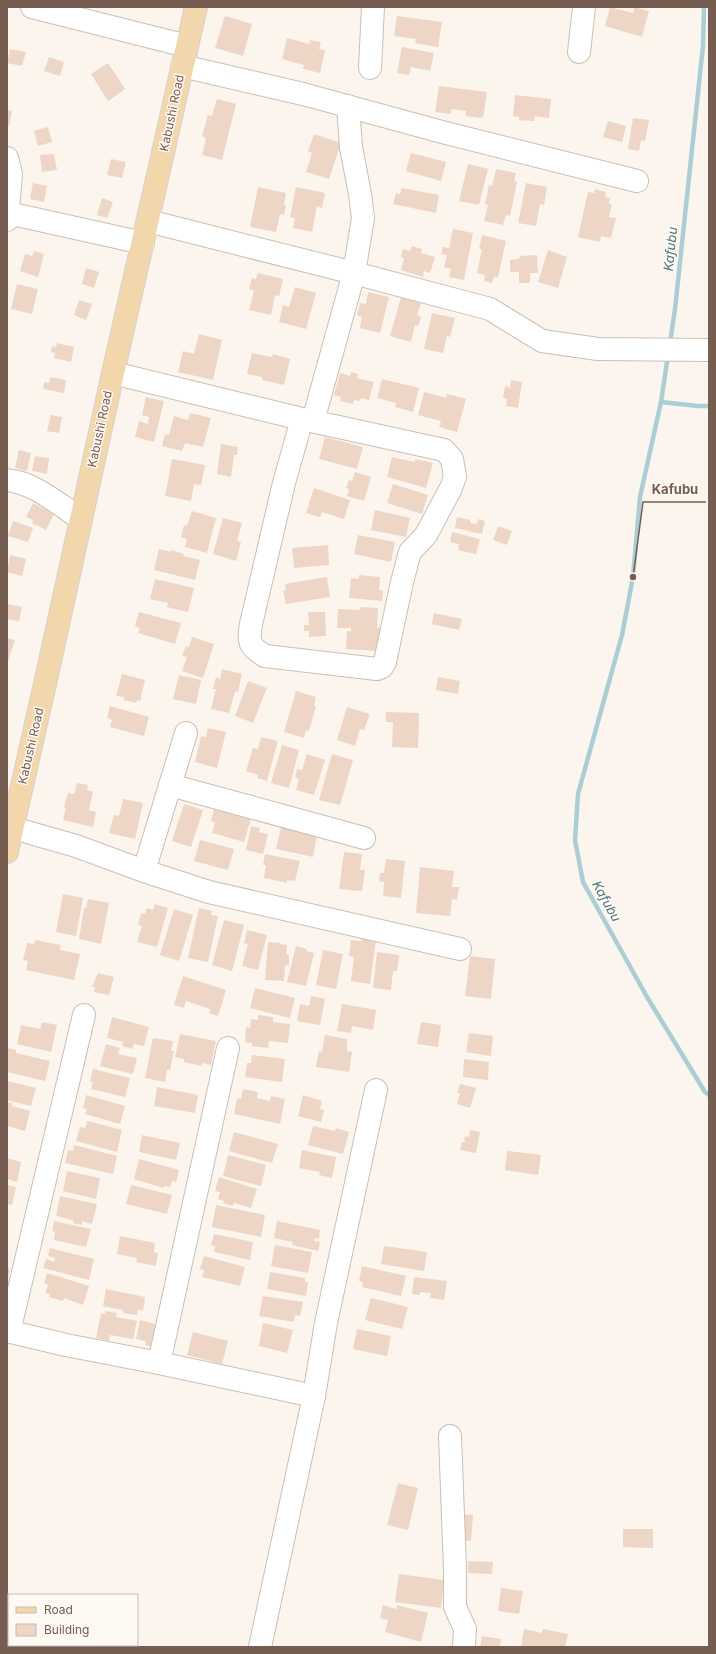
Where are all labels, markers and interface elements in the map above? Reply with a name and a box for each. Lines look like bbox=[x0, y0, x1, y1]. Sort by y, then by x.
street label: Kabushi Road bbox=[156, 73, 187, 153]
water label: Kafubu bbox=[660, 226, 680, 272]
street label: Kabushi Road bbox=[84, 389, 115, 469]
callout: Kafubu bbox=[643, 477, 706, 502]
text: Kafubu bbox=[652, 481, 698, 497]
street label: Kabushi Road bbox=[14, 706, 47, 786]
water label: Kafubu bbox=[589, 878, 625, 925]
legend bbox=[8, 1594, 138, 1646]
text: Road bbox=[44, 1602, 73, 1617]
text: Building bbox=[44, 1622, 89, 1637]

